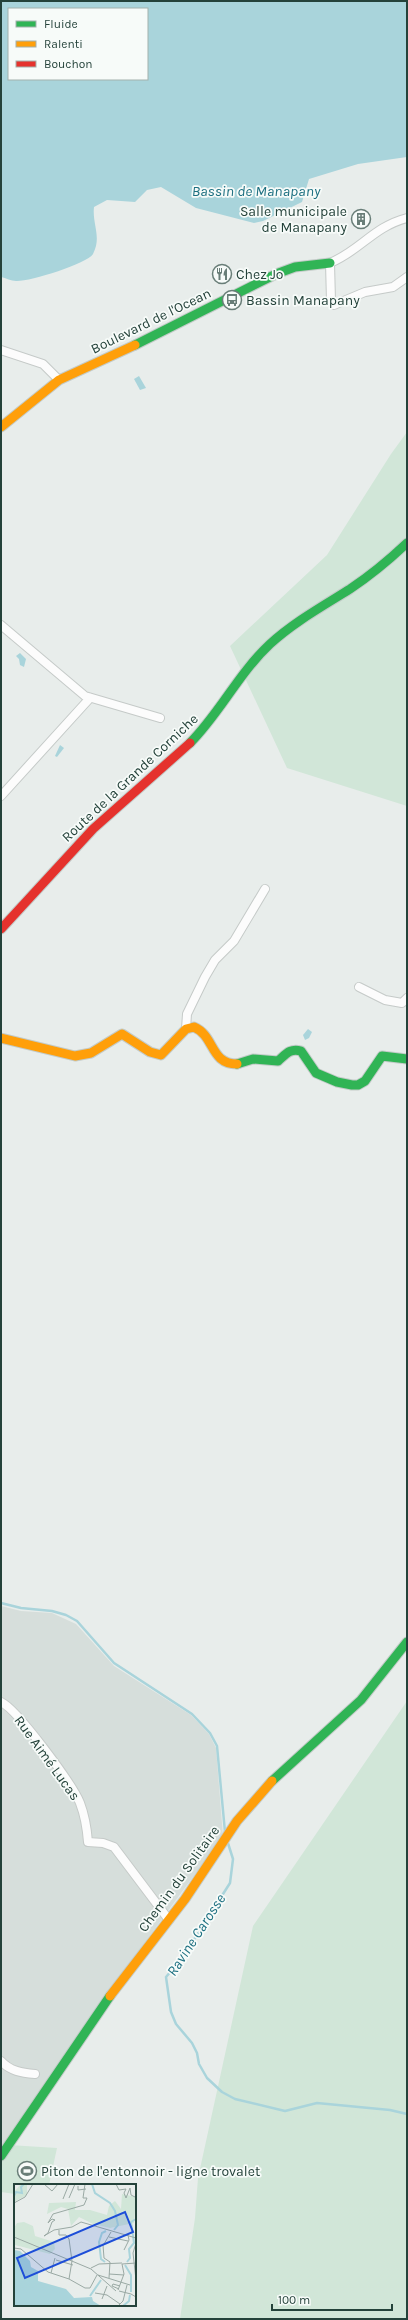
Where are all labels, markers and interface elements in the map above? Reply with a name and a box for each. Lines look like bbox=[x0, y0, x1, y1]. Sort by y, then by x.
legend bbox=[8, 8, 148, 80]
text: Fluide bbox=[44, 17, 78, 31]
text: Ralenti bbox=[44, 37, 83, 51]
text: Bouchon bbox=[44, 57, 93, 71]
water label: Bassin de Manapany bbox=[192, 182, 321, 200]
place label: Salle municipale de Manapany bbox=[240, 203, 347, 236]
building icon: Salle municipale de Manapany bbox=[350, 208, 372, 230]
restaurant icon: Chez Jo bbox=[211, 263, 233, 285]
place label: Chez Jo bbox=[236, 266, 284, 283]
street label: Boulevard de l'Ocean bbox=[88, 285, 214, 357]
bus stop icon: Bassin Manapany bbox=[221, 289, 243, 311]
place label: Bassin Manapany bbox=[246, 292, 360, 309]
street label: Route de la Grande Corniche bbox=[58, 710, 202, 846]
street label: Rue Aimé Lucas bbox=[11, 1712, 83, 1804]
street label: Chemin du Solitaire bbox=[135, 1823, 223, 1935]
water label: Ravine Carosse bbox=[163, 1890, 229, 1980]
sports icon: Piton de l'entonnoir - ligne trovalet bbox=[16, 2160, 38, 2182]
place label: Piton de l'entonnoir - ligne trovalet bbox=[41, 2163, 260, 2180]
inset map bbox=[14, 2184, 136, 2306]
scale bar bbox=[272, 2286, 392, 2312]
text: 100 m bbox=[278, 2293, 310, 2307]

